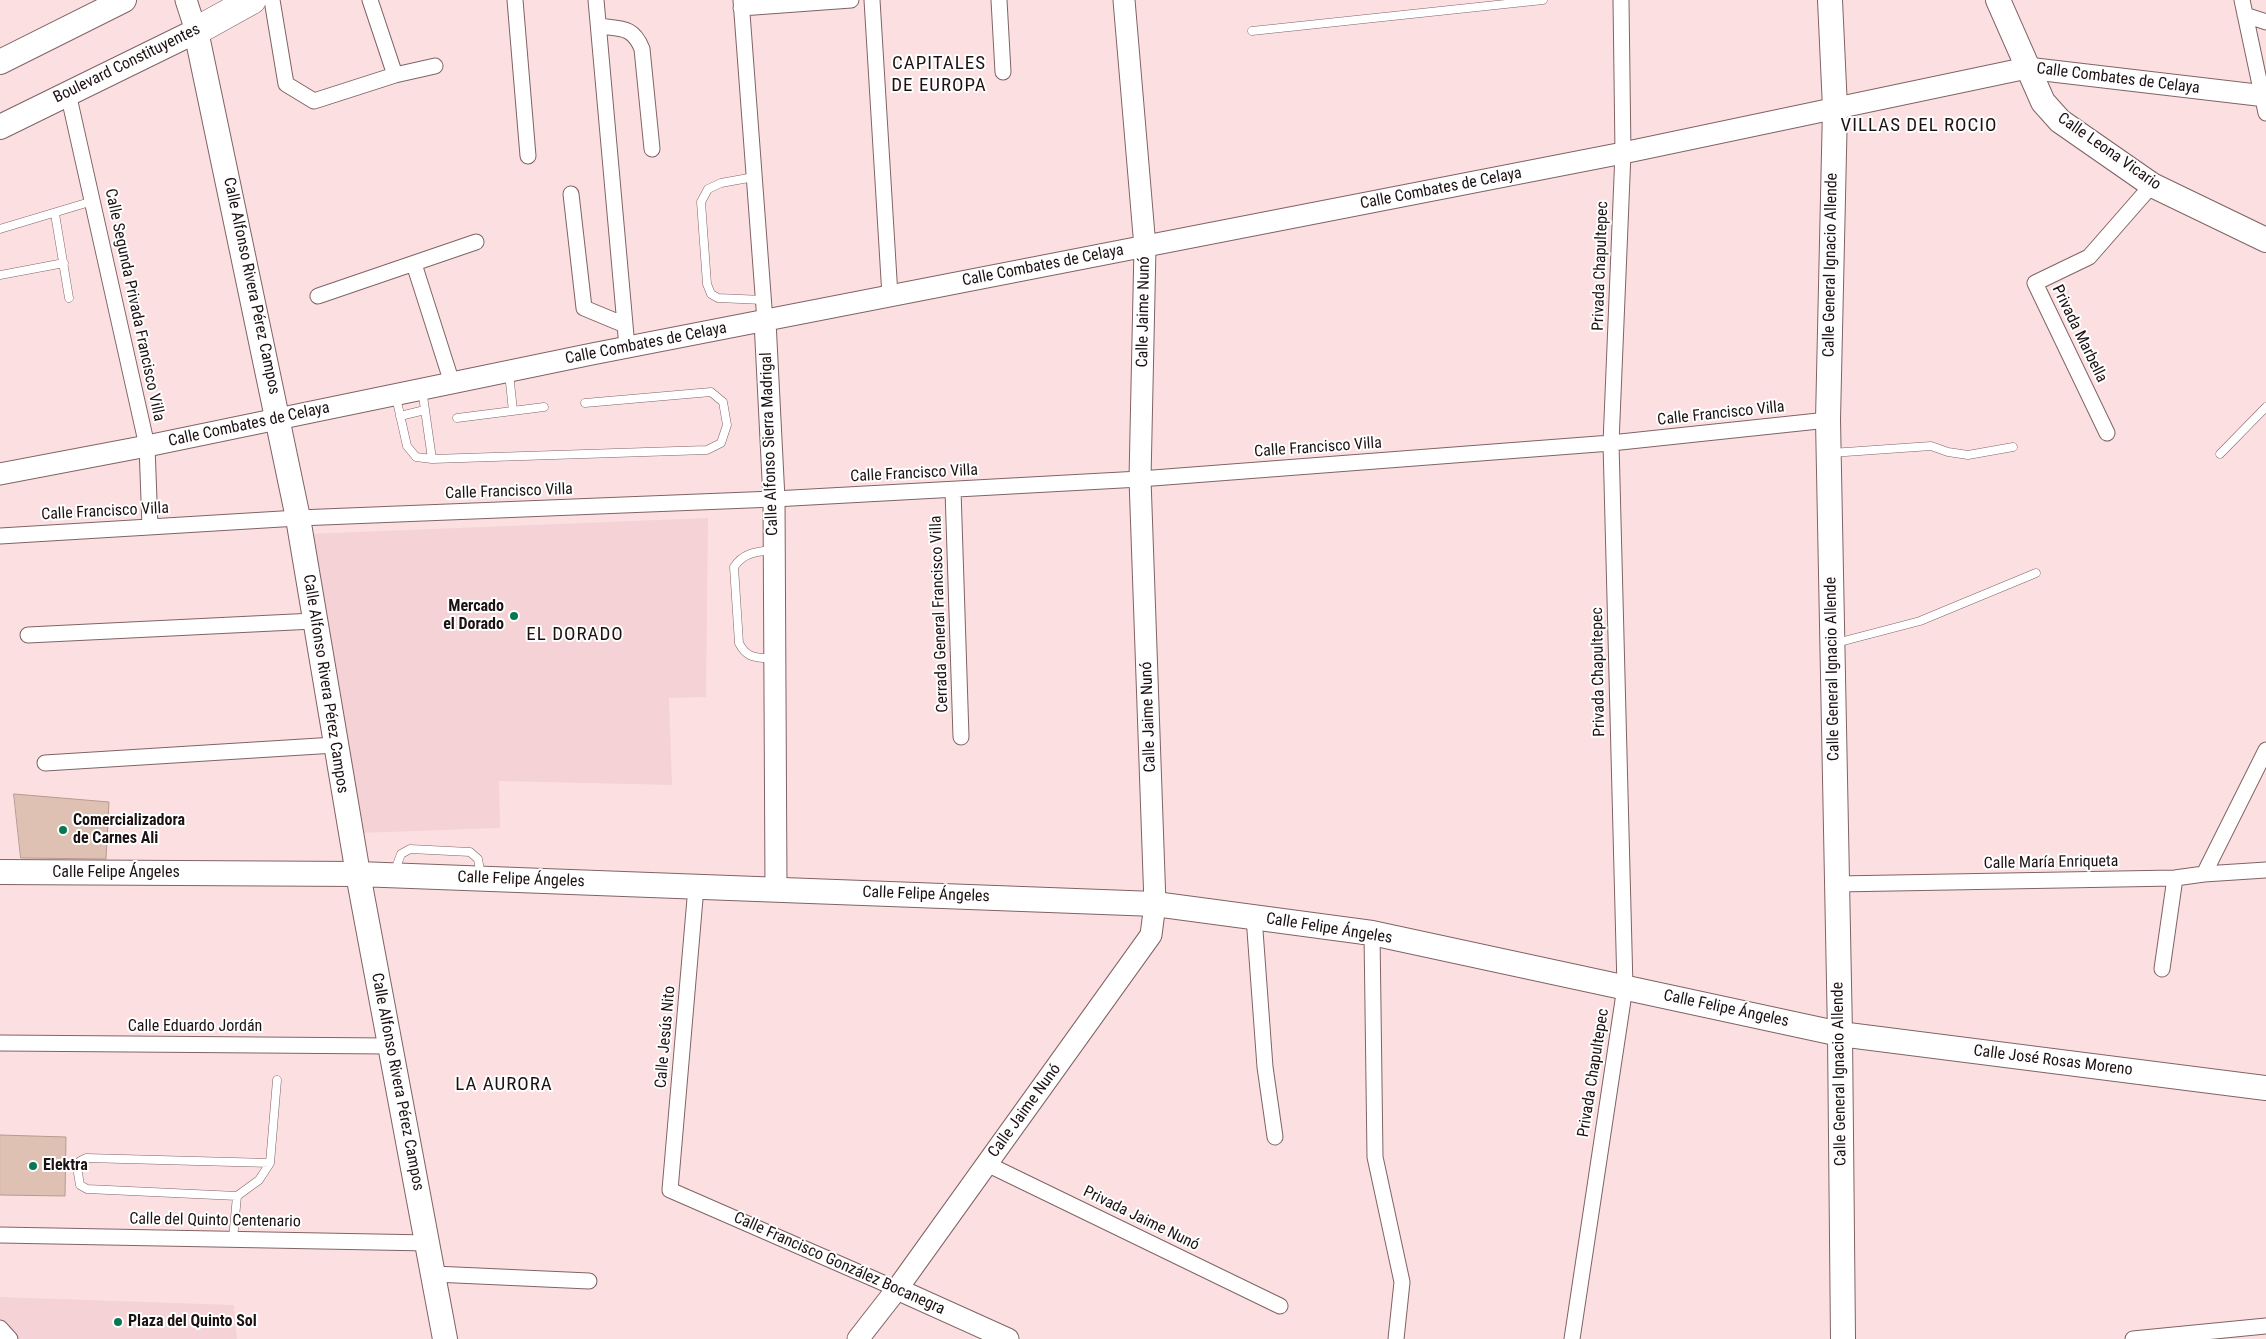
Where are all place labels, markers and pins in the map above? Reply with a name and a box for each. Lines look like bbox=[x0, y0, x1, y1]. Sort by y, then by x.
place label: Mercado el Dorado bbox=[443, 597, 504, 635]
marker: Mercado el Dorado bbox=[508, 610, 520, 622]
place label: Comercializadora de Carnes Ali bbox=[73, 811, 185, 849]
marker: Comercializadora de Carnes Ali bbox=[57, 824, 69, 836]
place label: Elektra bbox=[43, 1156, 88, 1176]
marker: Elektra bbox=[27, 1160, 39, 1172]
place label: Plaza del Quinto Sol bbox=[128, 1312, 257, 1332]
marker: Plaza del Quinto Sol bbox=[112, 1316, 124, 1328]

